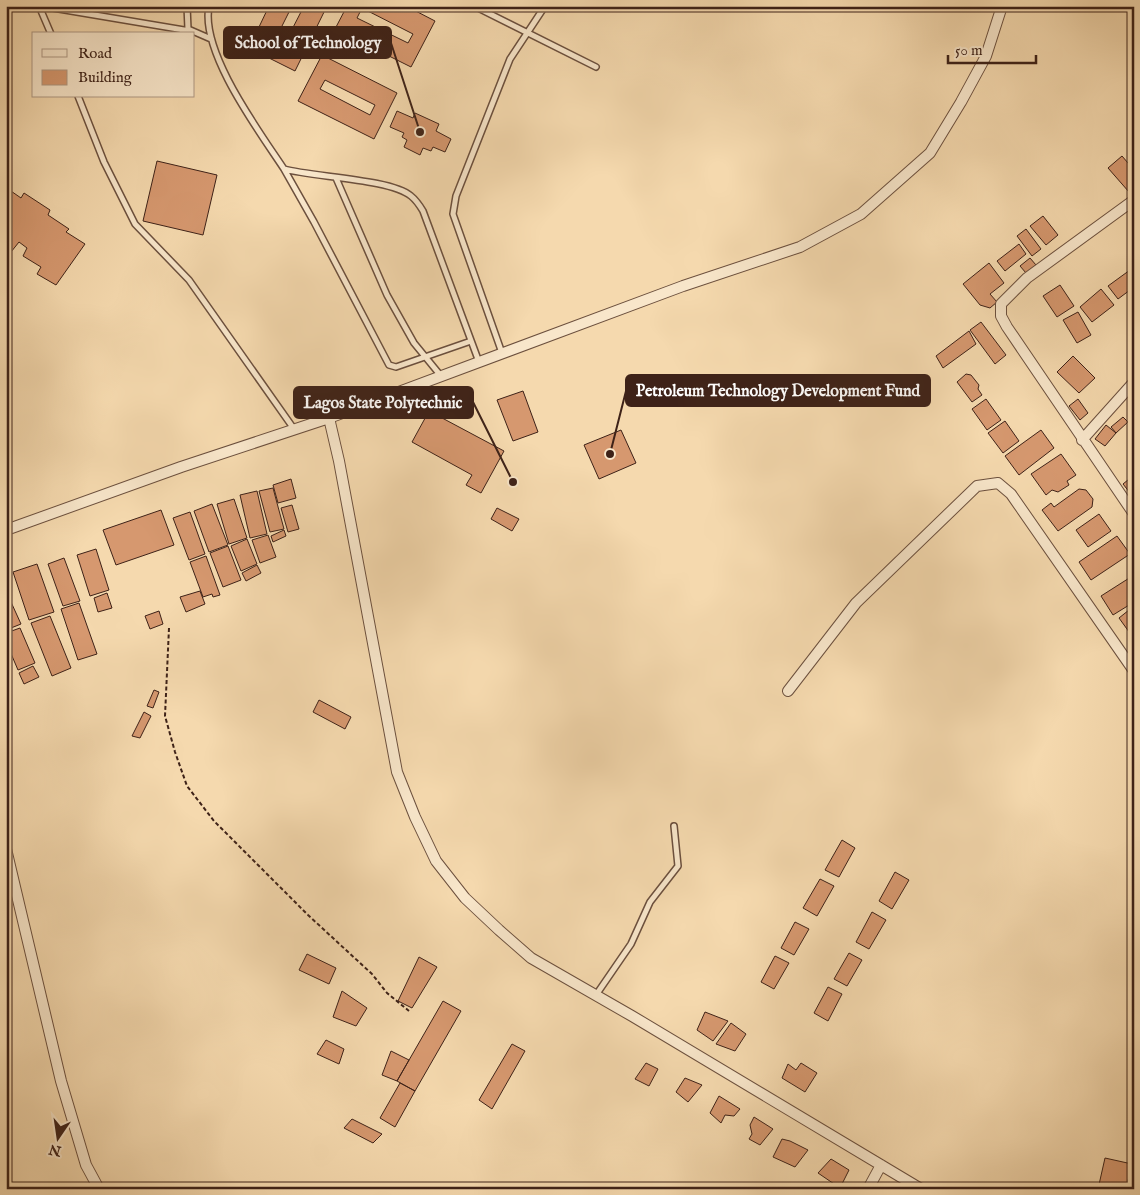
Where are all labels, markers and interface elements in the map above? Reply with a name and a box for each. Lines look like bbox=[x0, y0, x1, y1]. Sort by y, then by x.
callout: School of Technology bbox=[224, 27, 391, 58]
legend bbox=[32, 32, 195, 98]
scale bar bbox=[948, 32, 1035, 64]
text: School of Technology bbox=[235, 34, 382, 54]
text: 50 m bbox=[955, 41, 983, 60]
text: Road bbox=[78, 44, 113, 63]
text: Building bbox=[78, 68, 133, 87]
callout: Petroleum Technology Development Fund bbox=[626, 375, 930, 406]
text: Petroleum Technology Development Fund bbox=[636, 382, 921, 402]
callout: Lagos State Polytechnic bbox=[294, 387, 473, 418]
text: Lagos State Polytechnic bbox=[304, 394, 463, 414]
north arrow bbox=[32, 1112, 82, 1162]
text: N bbox=[47, 1140, 64, 1160]

